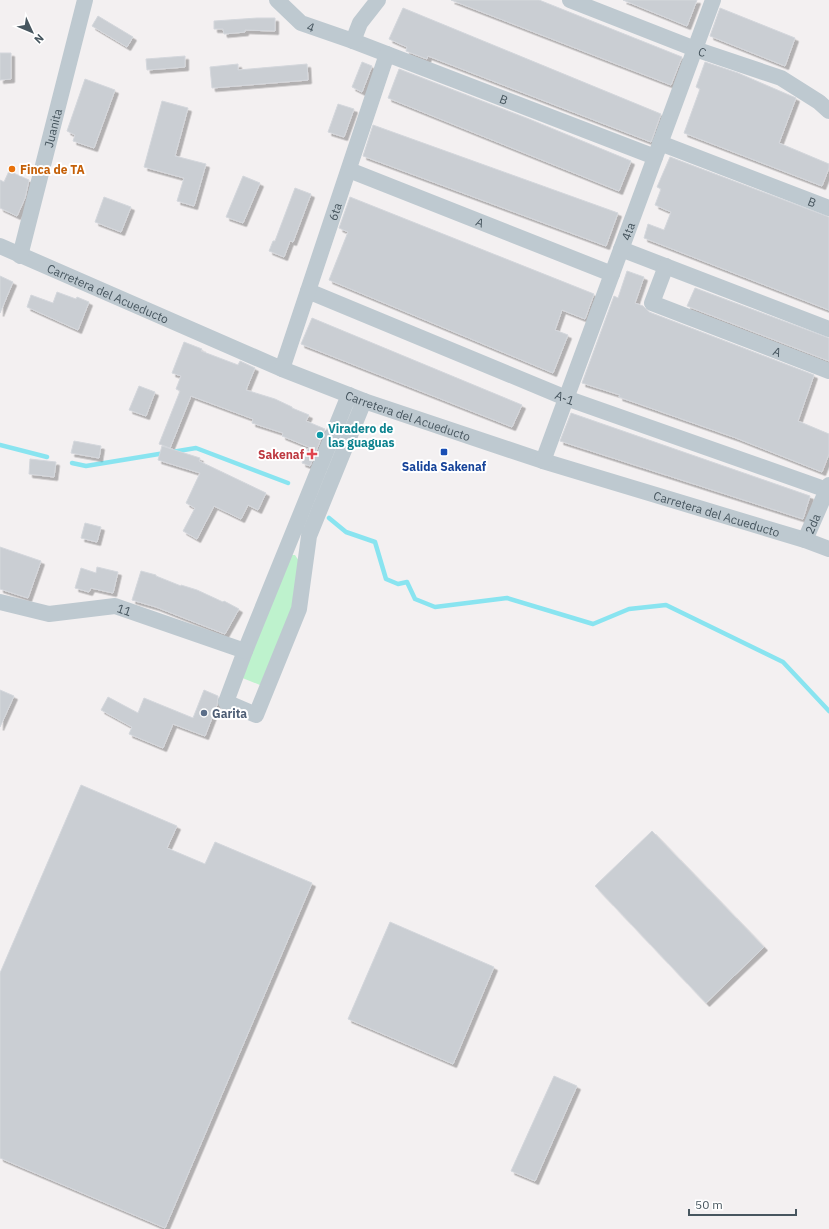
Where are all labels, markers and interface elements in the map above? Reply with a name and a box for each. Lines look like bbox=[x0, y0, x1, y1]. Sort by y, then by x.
north arrow bbox=[12, 12, 52, 52]
street label: 4 bbox=[305, 18, 317, 35]
text: N bbox=[31, 31, 47, 47]
street label: C bbox=[696, 43, 709, 60]
street label: B bbox=[498, 91, 510, 107]
street label: Juanita bbox=[40, 106, 65, 149]
place label: Finca de TA bbox=[20, 162, 85, 177]
marker: Finca de TA bbox=[7, 164, 17, 174]
street label: B bbox=[806, 193, 819, 210]
street label: 6ta bbox=[325, 200, 345, 222]
street label: A bbox=[474, 213, 487, 230]
street label: 4ta bbox=[618, 220, 638, 242]
street label: Carretera del Acueducto bbox=[45, 260, 172, 326]
street label: A bbox=[771, 343, 784, 360]
street label: Carretera del Acueducto bbox=[343, 387, 473, 444]
street label: A-1 bbox=[553, 387, 576, 408]
place label: Viradero de las guaguas bbox=[328, 421, 395, 450]
marker: Viradero de las guaguas bbox=[315, 430, 325, 440]
place label: Sakenaf bbox=[258, 447, 305, 462]
marker: Salida Sakenaf bbox=[439, 447, 449, 457]
marker: Sakenaf bbox=[307, 449, 317, 459]
place label: Salida Sakenaf bbox=[402, 459, 487, 474]
street label: Carretera del Acueducto bbox=[652, 487, 782, 540]
street label: 2da bbox=[801, 511, 823, 536]
street label: 11 bbox=[115, 600, 134, 619]
place label: Garita bbox=[212, 706, 247, 721]
marker: Garita bbox=[199, 708, 209, 718]
scale bar bbox=[689, 1191, 796, 1217]
text: 50 m bbox=[695, 1197, 723, 1212]

